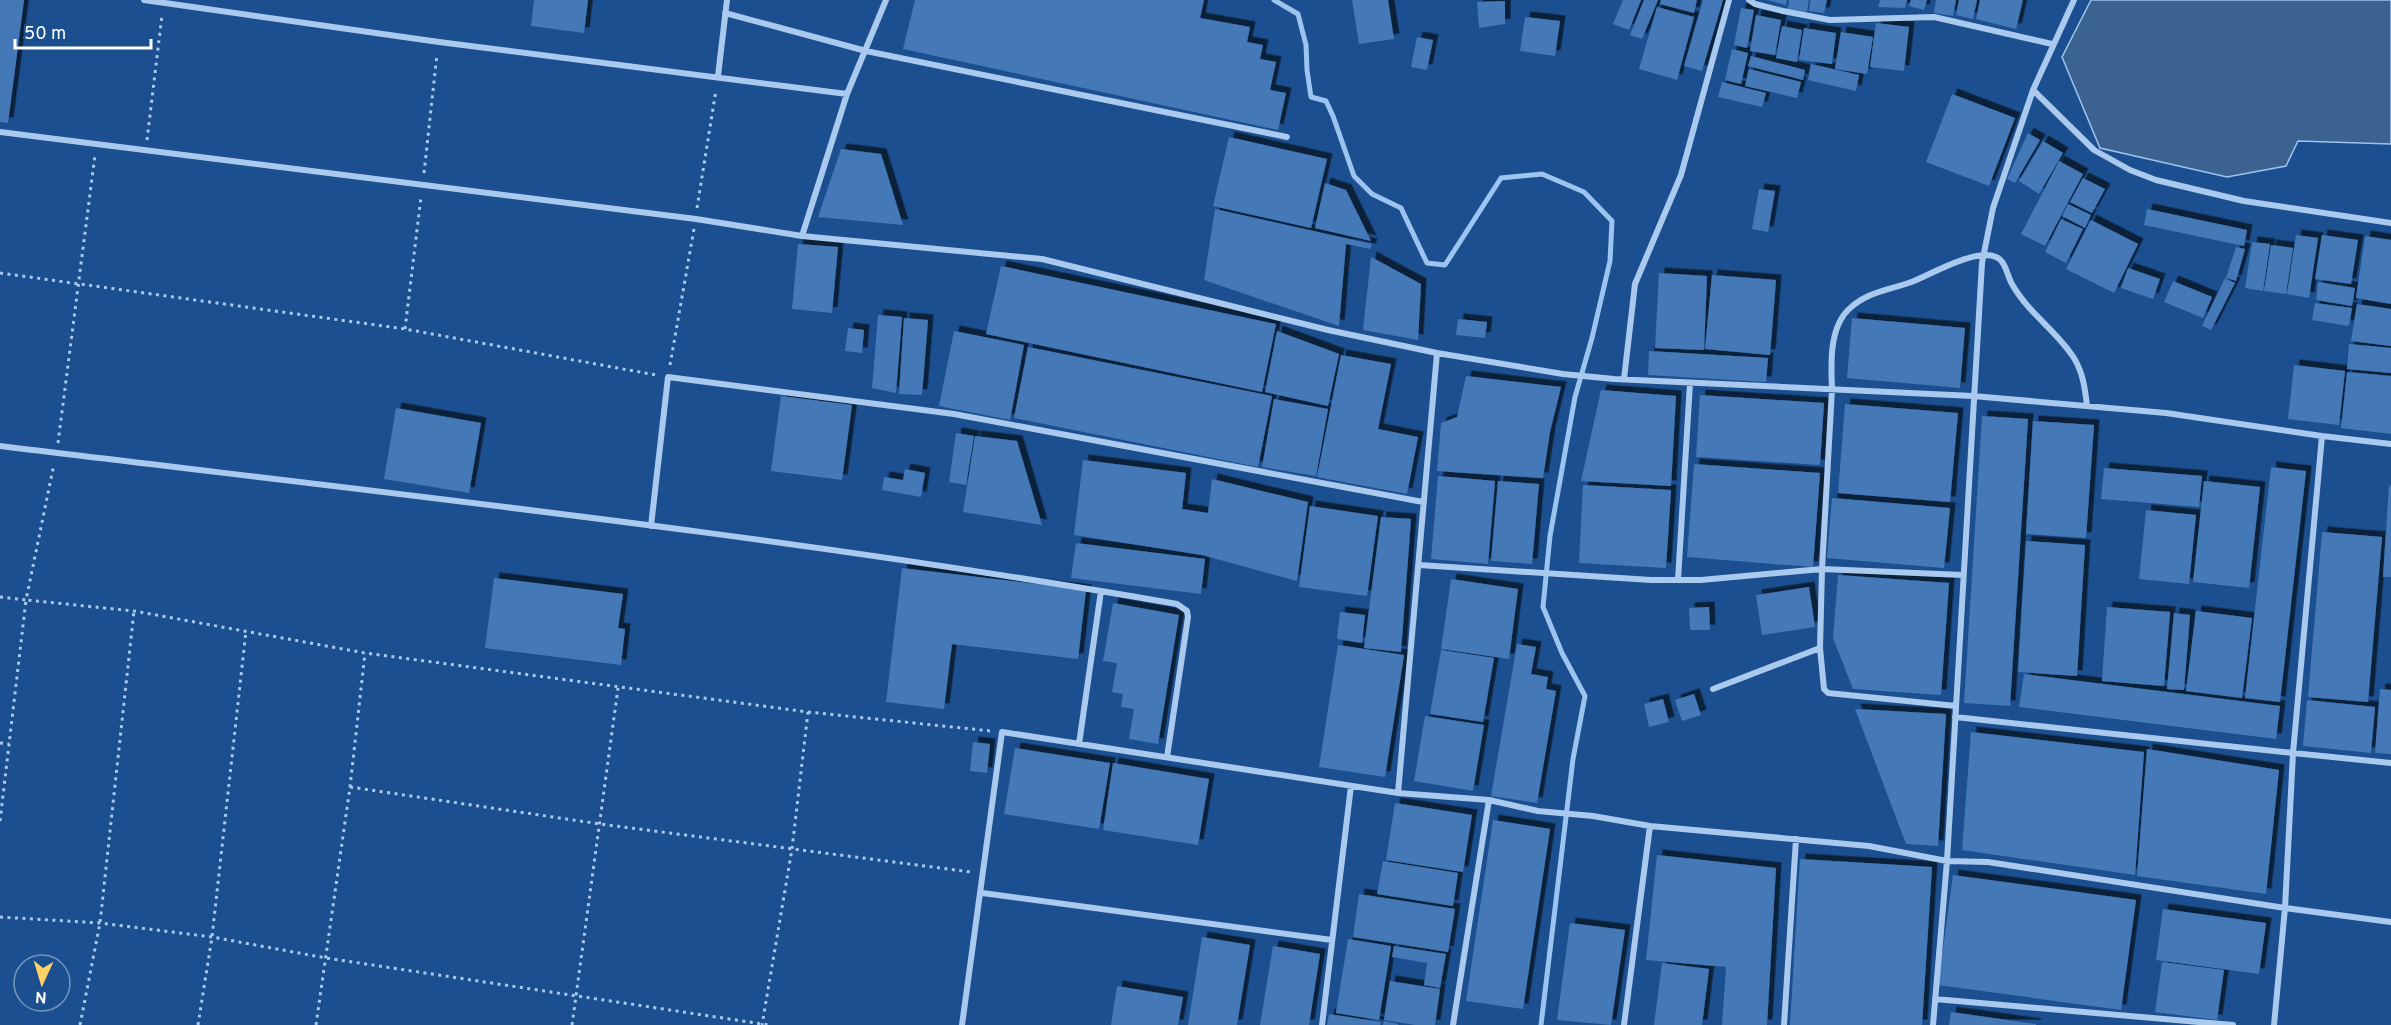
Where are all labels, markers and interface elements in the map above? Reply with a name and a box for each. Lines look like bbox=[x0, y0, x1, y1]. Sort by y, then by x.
scale bar bbox=[15, 12, 152, 50]
text: 50 m bbox=[24, 23, 66, 46]
north arrow bbox=[12, 953, 72, 1013]
text: N bbox=[35, 986, 48, 1006]

